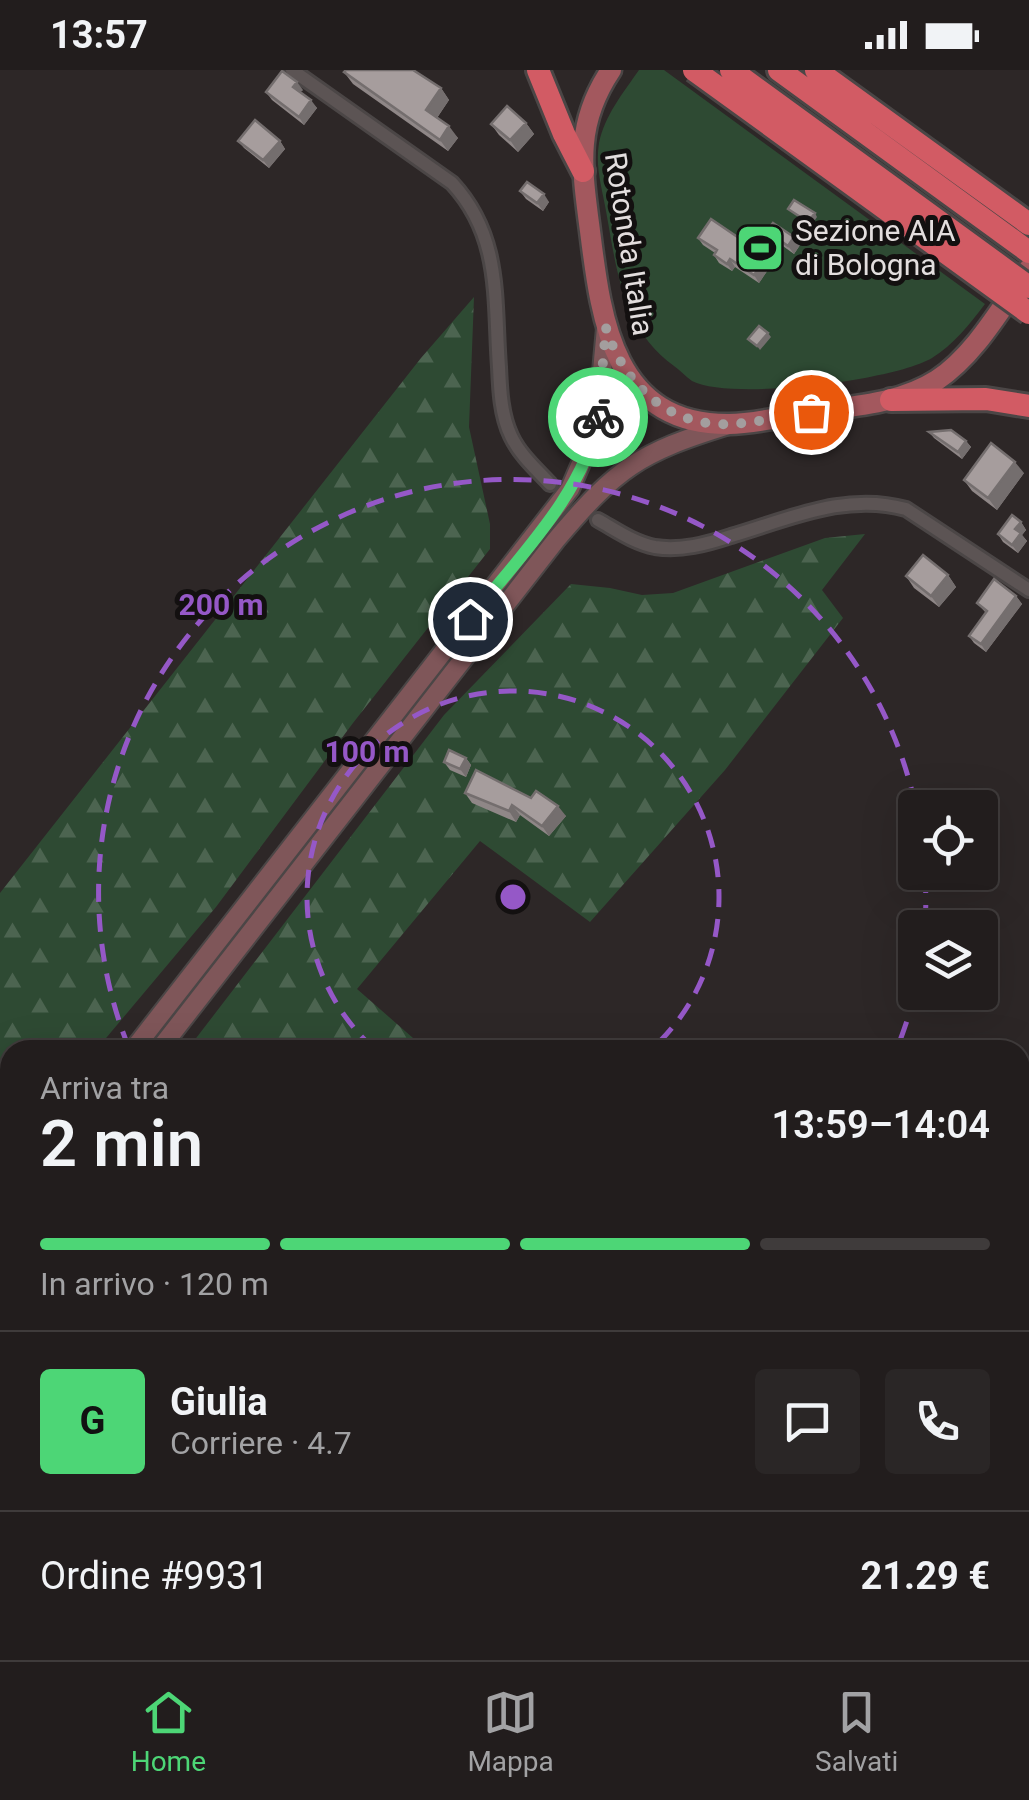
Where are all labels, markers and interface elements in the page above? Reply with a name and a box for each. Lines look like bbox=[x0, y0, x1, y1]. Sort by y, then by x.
text: 13:57 bbox=[50, 13, 148, 57]
street label: Rotonda Italia bbox=[598, 150, 661, 338]
place label: Sezione AIA di Bologna bbox=[795, 213, 956, 282]
sports icon: Sezione AIA di Bologna bbox=[734, 222, 786, 274]
courier bbox=[548, 367, 648, 467]
pin bbox=[769, 370, 854, 455]
icon: bag bbox=[784, 385, 839, 440]
icon: bike bbox=[571, 390, 626, 445]
pin bbox=[428, 577, 513, 662]
text: 200 m bbox=[178, 587, 264, 622]
icon: home bbox=[443, 592, 498, 647]
text: 100 m bbox=[324, 734, 410, 769]
map controls bbox=[898, 790, 998, 1010]
button: locate bbox=[898, 790, 998, 890]
centre of rings bbox=[495, 879, 531, 915]
button: layers bbox=[898, 910, 998, 1010]
text: Arriva tra bbox=[40, 1069, 169, 1107]
text: 13:59–14:04 bbox=[771, 1103, 990, 1147]
text: 2 min bbox=[40, 1106, 203, 1182]
text: In arrivo · 120 m bbox=[40, 1265, 269, 1303]
button: chat bbox=[755, 1369, 860, 1474]
button: phone bbox=[885, 1369, 990, 1474]
text: Giulia bbox=[170, 1380, 268, 1424]
text: G bbox=[80, 1399, 105, 1443]
text: Corriere · 4.7 bbox=[170, 1424, 352, 1462]
text: Ordine #9931 bbox=[40, 1554, 269, 1598]
text: 21.29 € bbox=[861, 1554, 990, 1598]
tab: Home bbox=[131, 1685, 206, 1778]
tab: Mappa bbox=[467, 1685, 554, 1778]
tab: Salvati bbox=[815, 1685, 898, 1778]

